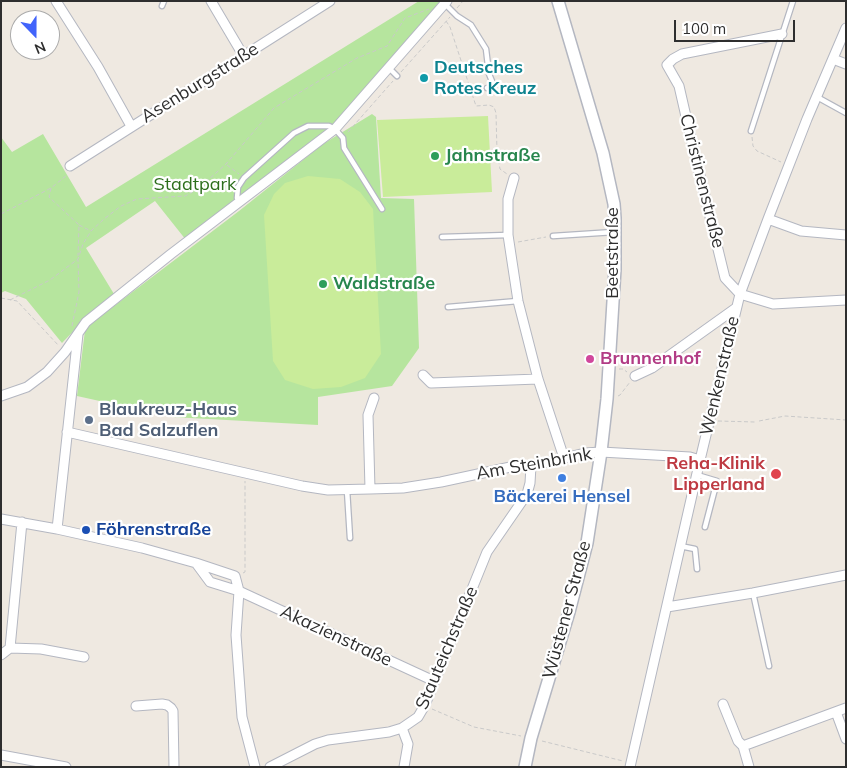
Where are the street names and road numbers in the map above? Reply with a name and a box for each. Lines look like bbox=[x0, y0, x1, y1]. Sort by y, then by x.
street label: Asenburgstraße bbox=[137, 38, 263, 128]
street label: Christinenstraße bbox=[675, 112, 729, 250]
street label: Beetstraße bbox=[602, 207, 624, 299]
street label: Wenkenstraße bbox=[696, 314, 744, 438]
street label: Am Steinbrink bbox=[474, 443, 594, 485]
street label: Wüstener Straße bbox=[538, 539, 596, 681]
street label: Stauteichstraße bbox=[411, 583, 483, 713]
street label: Akazienstraße bbox=[277, 601, 395, 671]

